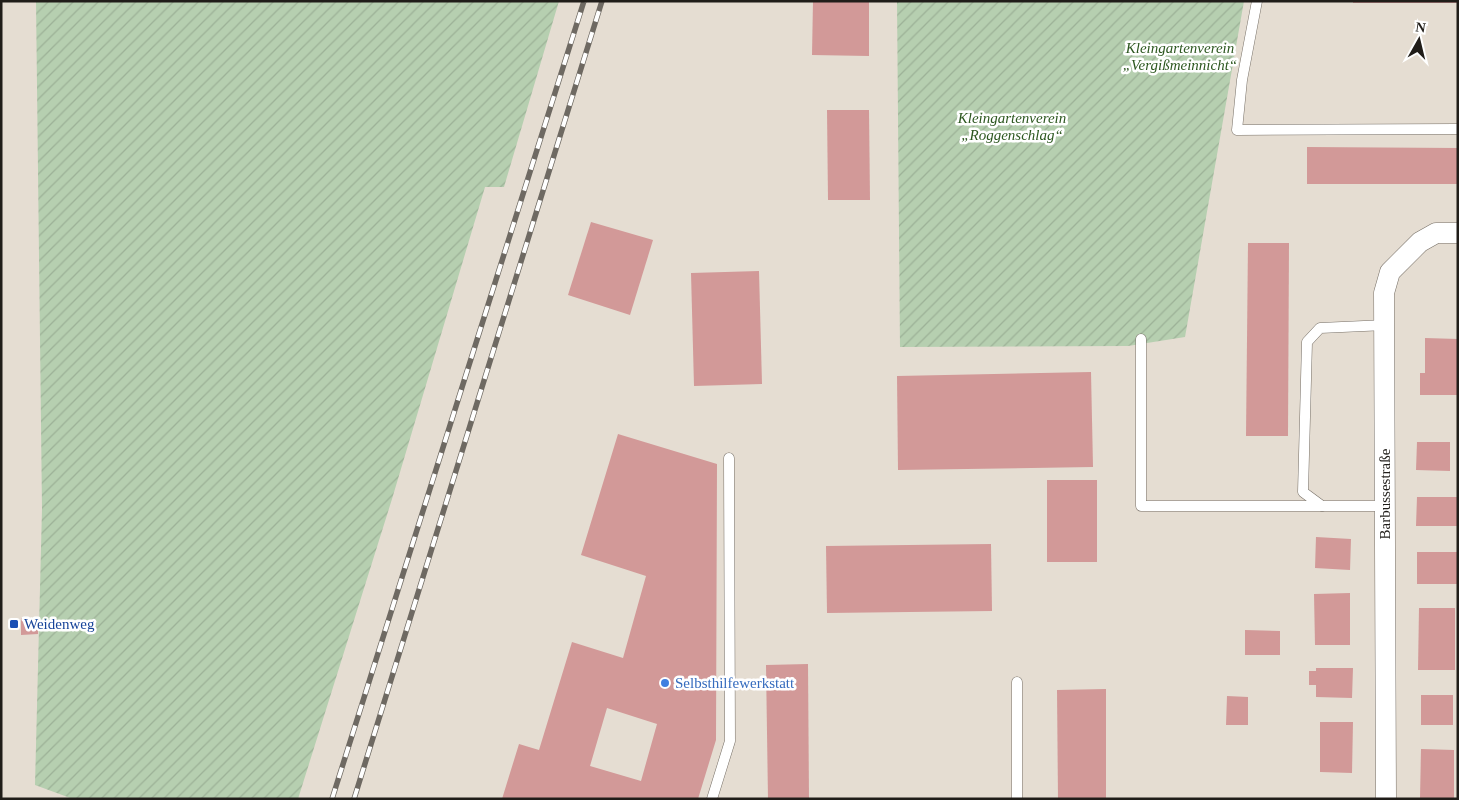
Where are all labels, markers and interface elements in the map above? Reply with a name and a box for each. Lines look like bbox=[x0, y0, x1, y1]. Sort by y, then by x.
north arrow bbox=[1394, 15, 1444, 65]
text: N bbox=[1415, 19, 1427, 36]
park label: Kleingartenverein „Vergißmeinnicht“ bbox=[1123, 40, 1237, 73]
park label: Kleingartenverein „Roggenschlag“ bbox=[957, 110, 1066, 143]
street label: Barbussestraße bbox=[1377, 448, 1393, 539]
place label: Weidenweg bbox=[24, 616, 95, 632]
marker: Weidenweg bbox=[8, 618, 20, 630]
place label: Selbsthilfewerkstatt bbox=[675, 675, 795, 691]
marker: Selbsthilfewerkstatt bbox=[659, 677, 671, 689]

